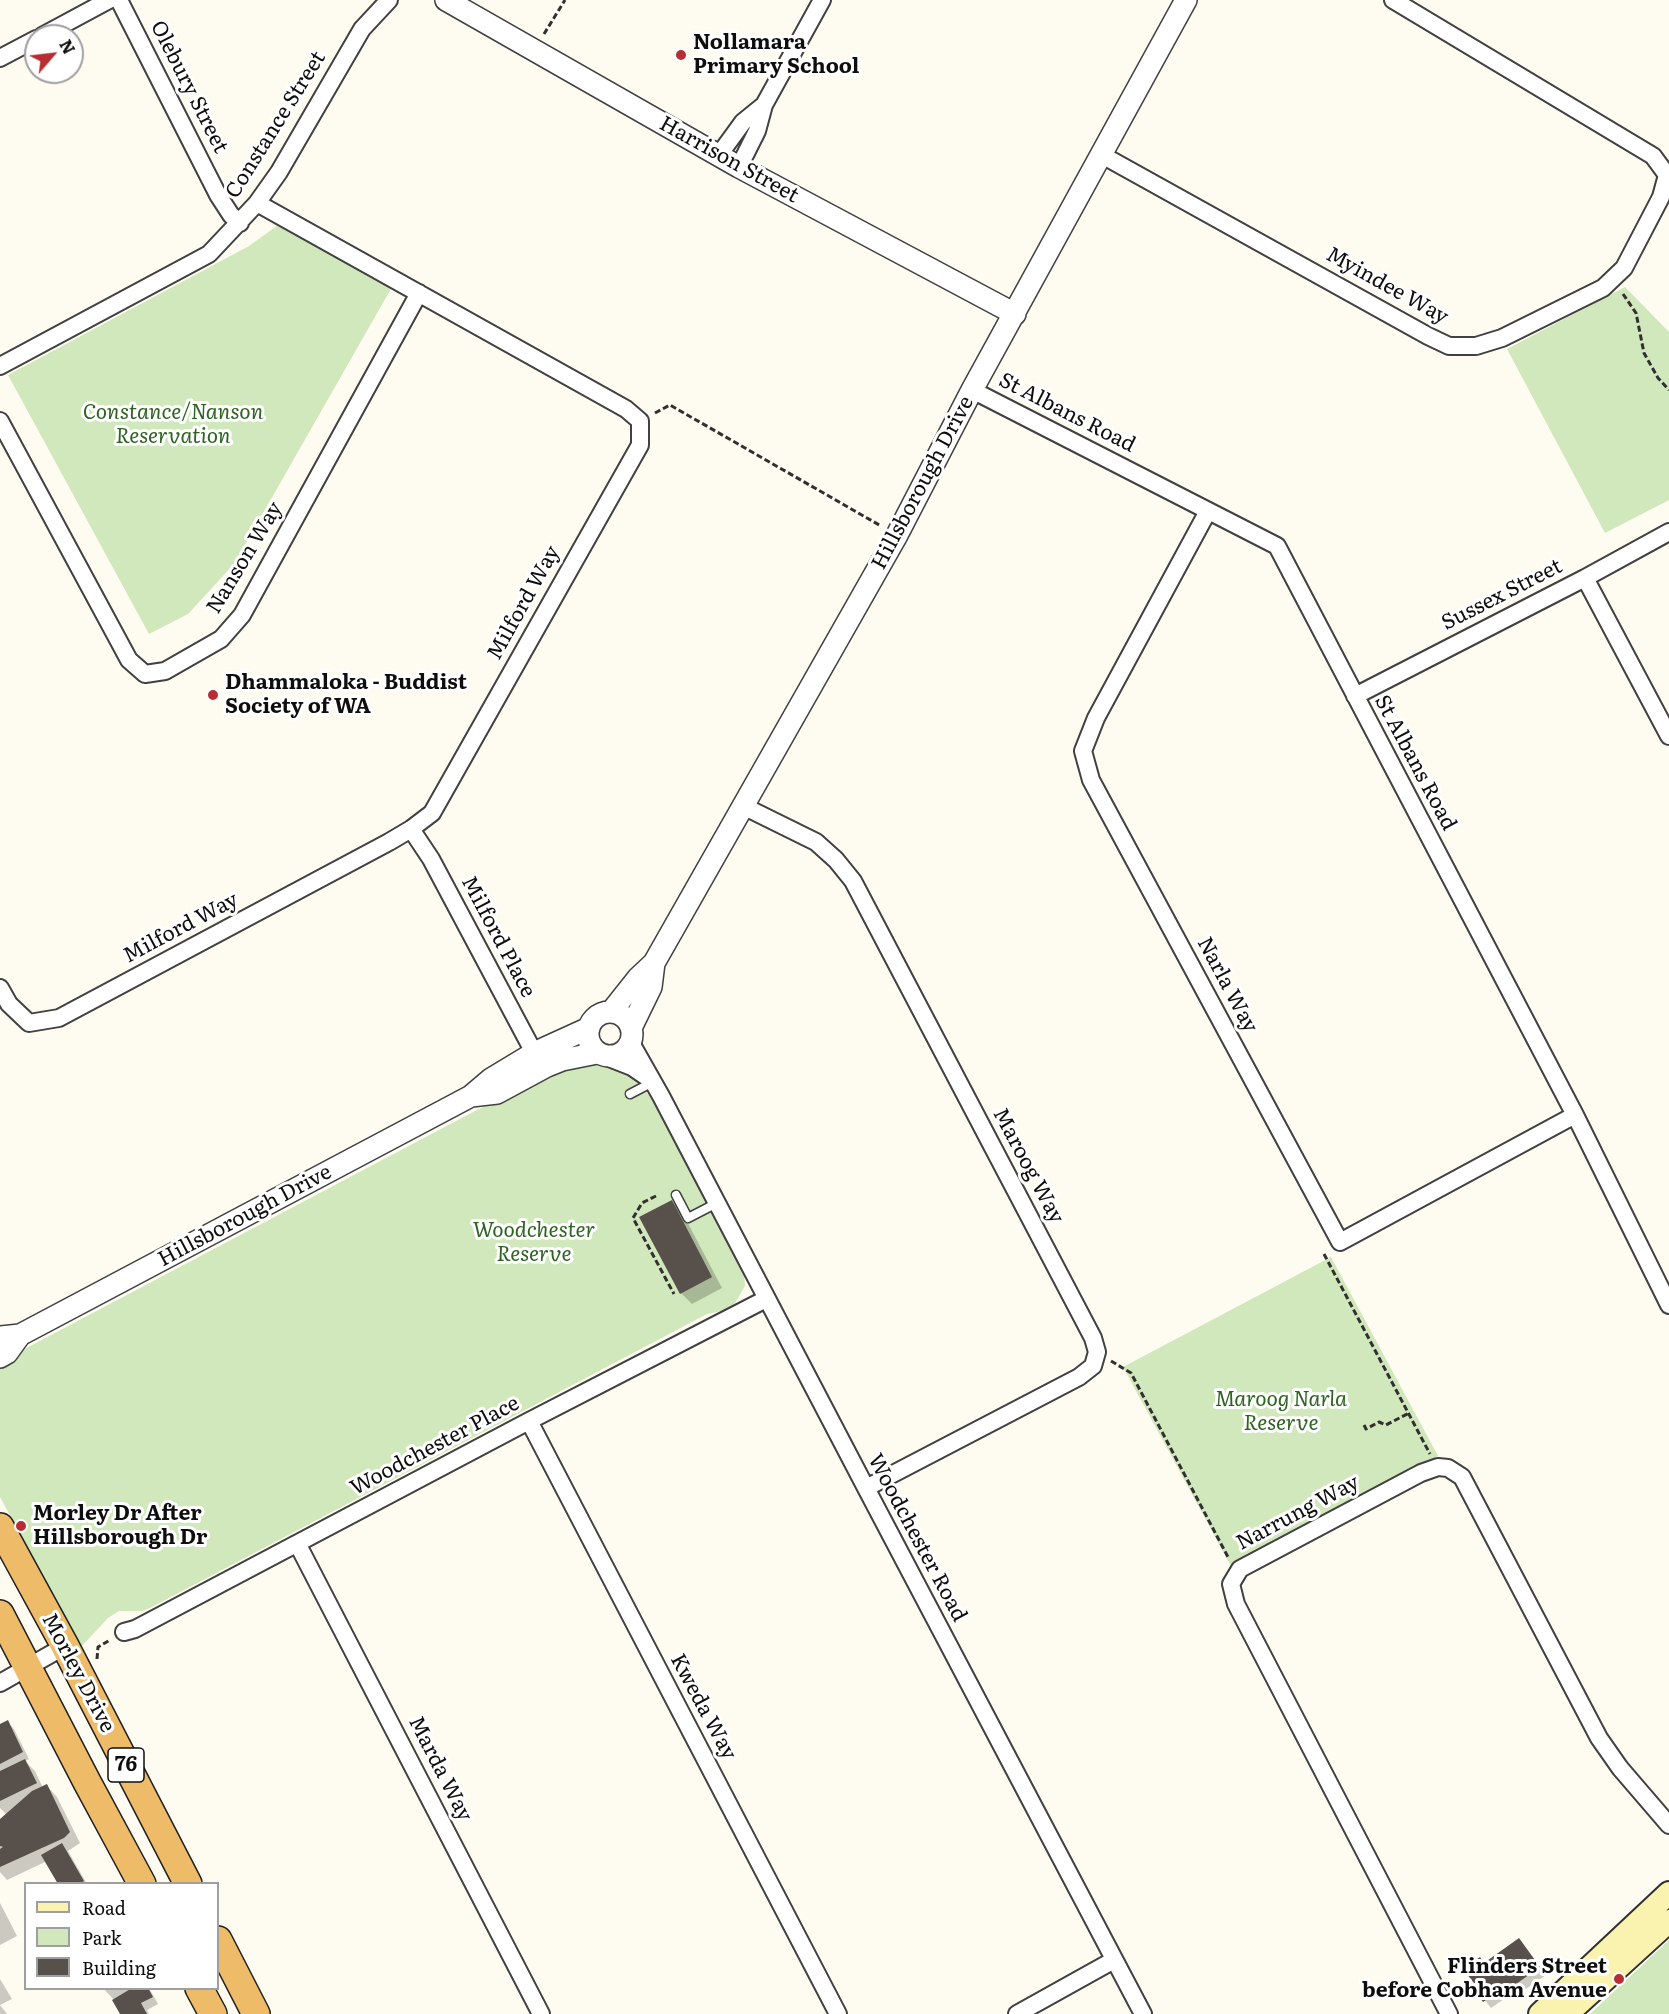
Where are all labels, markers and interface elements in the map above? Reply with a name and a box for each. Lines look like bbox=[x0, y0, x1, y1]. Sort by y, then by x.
street label: Olebury Street bbox=[145, 17, 233, 157]
north arrow bbox=[24, 24, 84, 84]
place label: Nollamara Primary School bbox=[693, 30, 859, 80]
text: N bbox=[54, 35, 82, 58]
street label: Constance Street bbox=[221, 47, 331, 203]
marker: Nollamara Primary School bbox=[674, 48, 688, 62]
street label: Harrison Street bbox=[655, 111, 803, 209]
street label: Myindee Way bbox=[1322, 242, 1452, 330]
street label: St Albans Road bbox=[995, 368, 1139, 458]
street label: Hillsborough Drive bbox=[867, 392, 979, 574]
park label: Constance/Nanson Reservation bbox=[83, 400, 263, 450]
street label: Nanson Way bbox=[202, 498, 288, 618]
street label: Milford Way bbox=[482, 542, 566, 664]
street label: Sussex Street bbox=[1438, 554, 1566, 636]
place label: Dhammaloka - Buddist Society of WA bbox=[225, 670, 467, 720]
marker: Dhammaloka - Buddist Society of WA bbox=[206, 688, 220, 702]
street label: St Albans Road bbox=[1369, 691, 1461, 835]
street label: Milford Place bbox=[455, 872, 541, 1002]
street label: Milford Way bbox=[119, 887, 243, 969]
street label: Narla Way bbox=[1191, 933, 1263, 1037]
street label: Maroog Way bbox=[987, 1104, 1069, 1228]
street label: Hillsborough Drive bbox=[154, 1160, 336, 1272]
park label: Woodchester Reserve bbox=[473, 1218, 595, 1268]
park label: Maroog Narla Reserve bbox=[1215, 1387, 1347, 1437]
street label: Woodchester Place bbox=[346, 1391, 524, 1501]
street label: Woodchester Road bbox=[862, 1450, 972, 1626]
street label: Narrung Way bbox=[1232, 1470, 1364, 1556]
place label: Morley Dr After Hillsborough Dr bbox=[33, 1501, 207, 1551]
marker: Morley Dr After Hillsborough Dr bbox=[14, 1519, 28, 1533]
street label: Morley Drive bbox=[36, 1609, 120, 1737]
street label: Kweda Way bbox=[665, 1650, 741, 1764]
street label: Marda Way bbox=[403, 1712, 477, 1826]
road number: 76 bbox=[108, 1748, 144, 1782]
legend bbox=[24, 1882, 219, 1990]
text: Road bbox=[82, 1894, 126, 1921]
text: Park bbox=[82, 1924, 121, 1951]
text: Building bbox=[82, 1954, 156, 1981]
place label: Flinders Street before Cobham Avenue bbox=[1362, 1954, 1607, 2004]
marker: Flinders Street before Cobham Avenue bbox=[1612, 1972, 1626, 1986]

